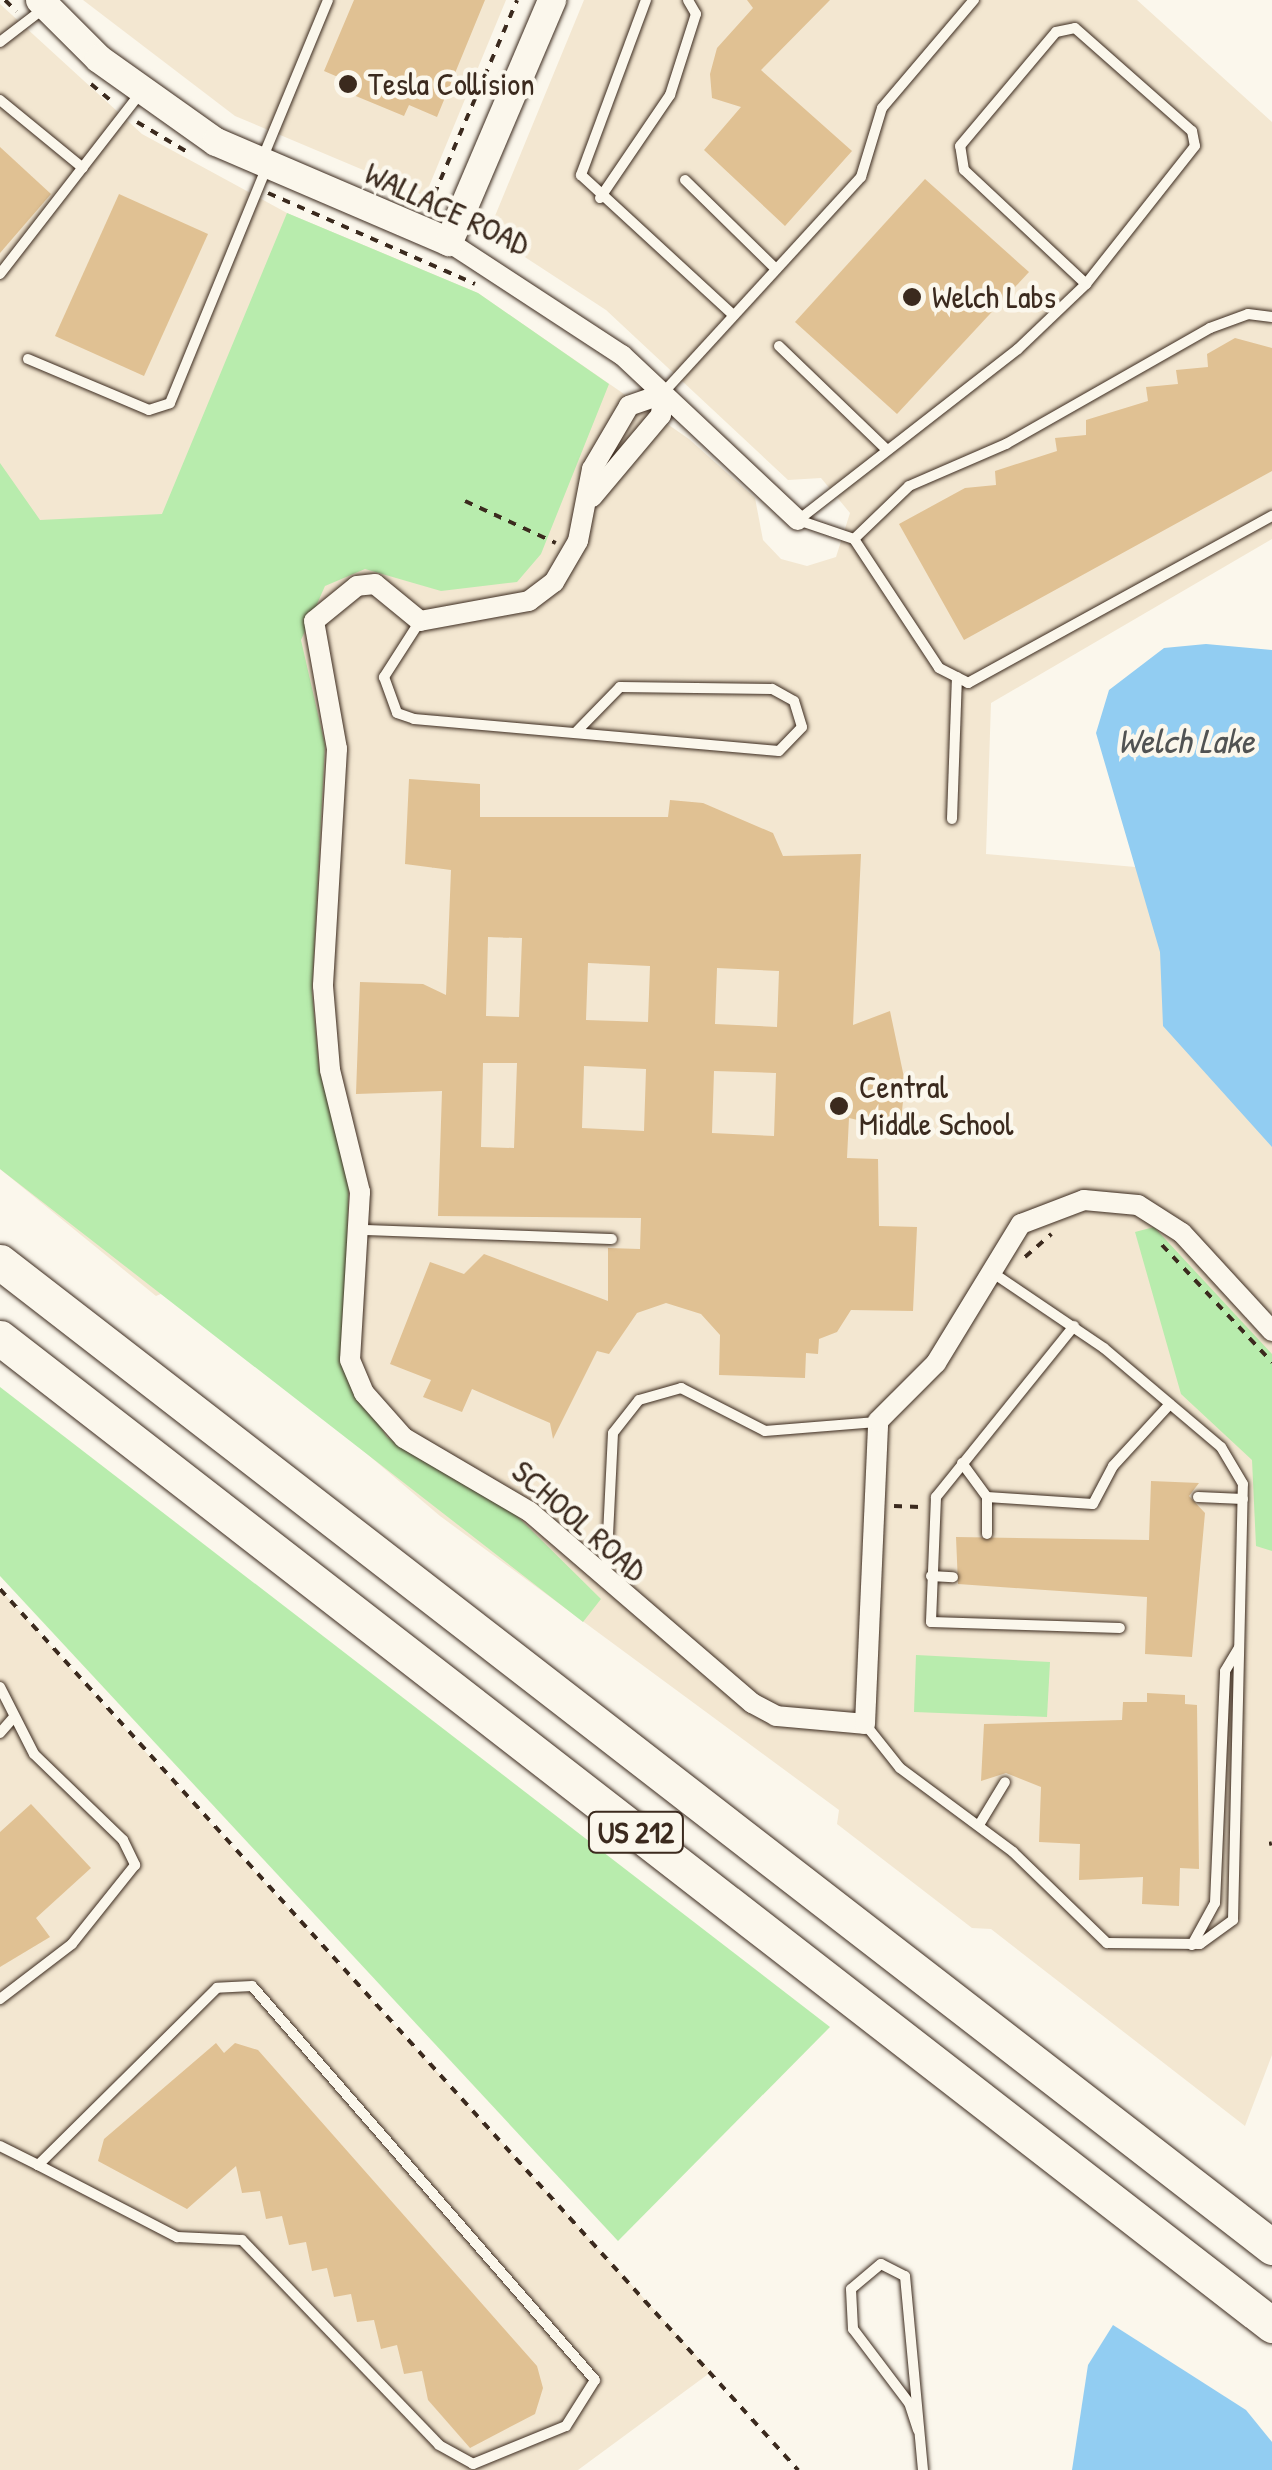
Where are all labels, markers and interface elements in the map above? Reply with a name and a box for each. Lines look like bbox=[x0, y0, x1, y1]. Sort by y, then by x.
place label: Tesla Collision bbox=[368, 65, 535, 103]
marker: Tesla Collision bbox=[337, 73, 359, 95]
street label: WALLACE ROAD bbox=[359, 154, 535, 264]
place label: Welch Labs bbox=[932, 278, 1056, 316]
marker: Welch Labs bbox=[901, 286, 923, 308]
water label: Welch Lake bbox=[1118, 720, 1254, 762]
place label: Central Middle School bbox=[859, 1069, 1014, 1144]
marker: Central Middle School bbox=[828, 1095, 850, 1117]
street label: SCHOOL ROAD bbox=[504, 1452, 654, 1590]
road number: US 212 bbox=[586, 1807, 686, 1857]

